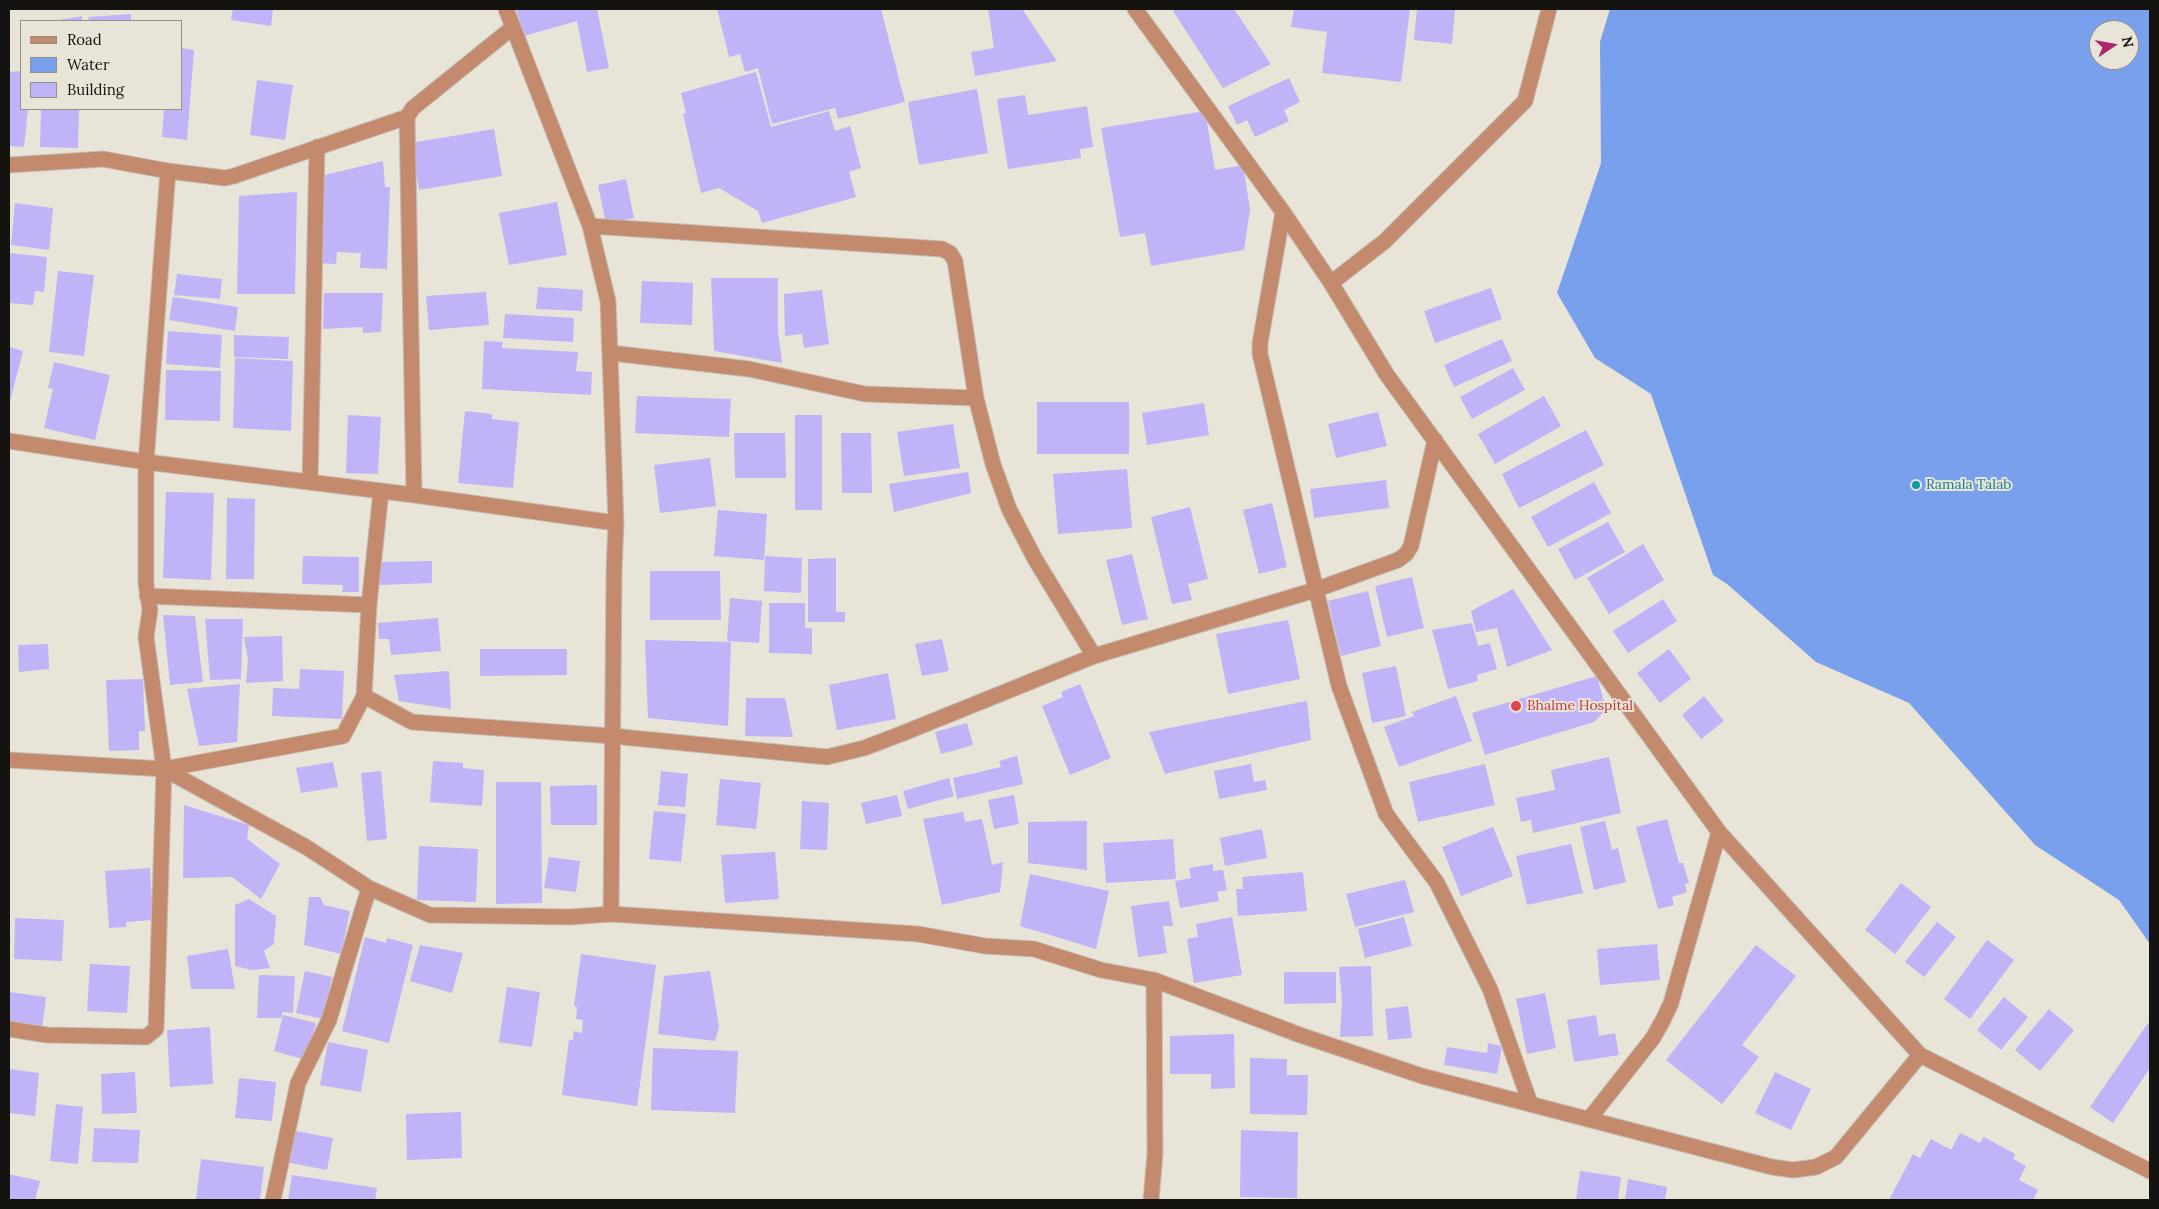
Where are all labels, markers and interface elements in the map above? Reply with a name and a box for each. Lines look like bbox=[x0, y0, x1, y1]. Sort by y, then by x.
legend bbox=[20, 20, 182, 110]
north arrow bbox=[2089, 20, 2139, 70]
text: Road bbox=[67, 30, 102, 49]
text: N bbox=[2118, 35, 2138, 49]
text: Water bbox=[67, 55, 109, 74]
text: Building bbox=[67, 80, 124, 99]
place label: Ramala Talab bbox=[1926, 477, 2011, 493]
marker: Ramala Talab bbox=[1910, 479, 1922, 491]
place label: Bhalme Hospital bbox=[1527, 698, 1633, 714]
marker: Bhalme Hospital bbox=[1509, 699, 1523, 713]

